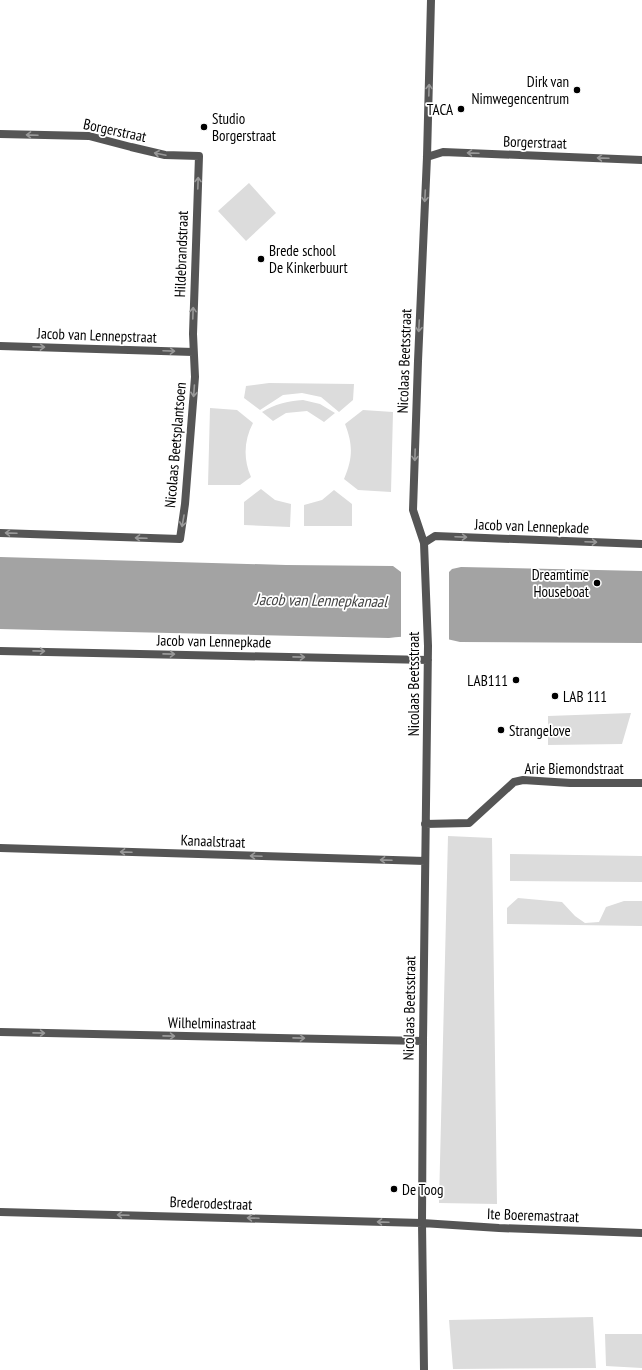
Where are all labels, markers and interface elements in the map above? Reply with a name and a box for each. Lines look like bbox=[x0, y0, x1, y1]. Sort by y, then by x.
place label: Dirk van Nimwegencentrum bbox=[471, 72, 569, 108]
one-way arrow bbox=[425, 84, 433, 97]
marker: Dirk van Nimwegencentrum bbox=[572, 85, 582, 95]
place label: TACA bbox=[427, 100, 454, 119]
marker: TACA bbox=[456, 104, 466, 114]
place label: Studio Borgerstraat bbox=[212, 109, 276, 145]
street label: Borgerstraat bbox=[82, 114, 148, 146]
marker: Studio Borgerstraat bbox=[199, 122, 209, 132]
one-way arrow bbox=[26, 131, 39, 138]
street label: Borgerstraat bbox=[503, 131, 567, 153]
one-way arrow bbox=[154, 150, 167, 158]
one-way arrow bbox=[467, 150, 480, 157]
one-way arrow bbox=[597, 154, 610, 162]
one-way arrow bbox=[194, 177, 202, 190]
one-way arrow bbox=[422, 189, 429, 202]
street label: Hildebrandstraat bbox=[170, 210, 192, 298]
place label: Brede school De Kinkerbuurt bbox=[269, 241, 348, 277]
marker: Brede school De Kinkerbuurt bbox=[256, 254, 266, 264]
one-way arrow bbox=[190, 307, 197, 320]
street label: Nicolaas Beetsstraat bbox=[393, 308, 415, 414]
one-way arrow bbox=[416, 319, 423, 332]
street label: Jacob van Lennepstraat bbox=[36, 323, 157, 347]
one-way arrow bbox=[32, 343, 45, 351]
one-way arrow bbox=[162, 348, 175, 355]
street label: Nicolaas Beetsplantsoen bbox=[160, 381, 190, 509]
one-way arrow bbox=[190, 384, 197, 397]
one-way arrow bbox=[411, 448, 418, 461]
one-way arrow bbox=[178, 514, 186, 527]
street label: Jacob van Lennepkade bbox=[473, 514, 590, 537]
one-way arrow bbox=[5, 530, 18, 537]
one-way arrow bbox=[135, 534, 148, 542]
one-way arrow bbox=[454, 534, 467, 541]
one-way arrow bbox=[584, 538, 597, 546]
place label: Dreamtime Houseboat bbox=[532, 565, 589, 601]
marker: Dreamtime Houseboat bbox=[592, 578, 602, 588]
water label: Jacob van Lennepkanaal bbox=[254, 589, 389, 611]
street label: Jacob van Lennepkade bbox=[156, 630, 271, 651]
street label: Nicolaas Beetsstraat bbox=[404, 632, 423, 736]
one-way arrow bbox=[32, 648, 45, 655]
one-way arrow bbox=[162, 650, 175, 658]
one-way arrow bbox=[292, 653, 305, 661]
place label: LAB111 bbox=[467, 671, 508, 690]
marker: LAB111 bbox=[511, 675, 521, 685]
place label: LAB 111 bbox=[563, 687, 607, 706]
marker: LAB 111 bbox=[550, 691, 560, 701]
place label: Strangelove bbox=[509, 721, 571, 740]
marker: Strangelove bbox=[496, 725, 506, 735]
street label: Arie Biemondstraat bbox=[524, 759, 624, 778]
street label: Kanaalstraat bbox=[180, 830, 246, 852]
one-way arrow bbox=[120, 848, 133, 856]
one-way arrow bbox=[250, 852, 263, 860]
one-way arrow bbox=[380, 856, 393, 864]
street label: Nicolaas Beetsstraat bbox=[399, 956, 419, 1060]
street label: Wilhelminastraat bbox=[168, 1013, 256, 1033]
one-way arrow bbox=[32, 1029, 45, 1037]
one-way arrow bbox=[162, 1032, 175, 1040]
one-way arrow bbox=[292, 1034, 305, 1042]
place label: De Toog bbox=[402, 1180, 443, 1199]
marker: De Toog bbox=[389, 1184, 399, 1194]
street label: Brederodestraat bbox=[169, 1192, 253, 1214]
street label: Ite Boeremastraat bbox=[487, 1204, 579, 1226]
one-way arrow bbox=[117, 1211, 130, 1219]
one-way arrow bbox=[247, 1214, 260, 1222]
one-way arrow bbox=[377, 1218, 390, 1226]

